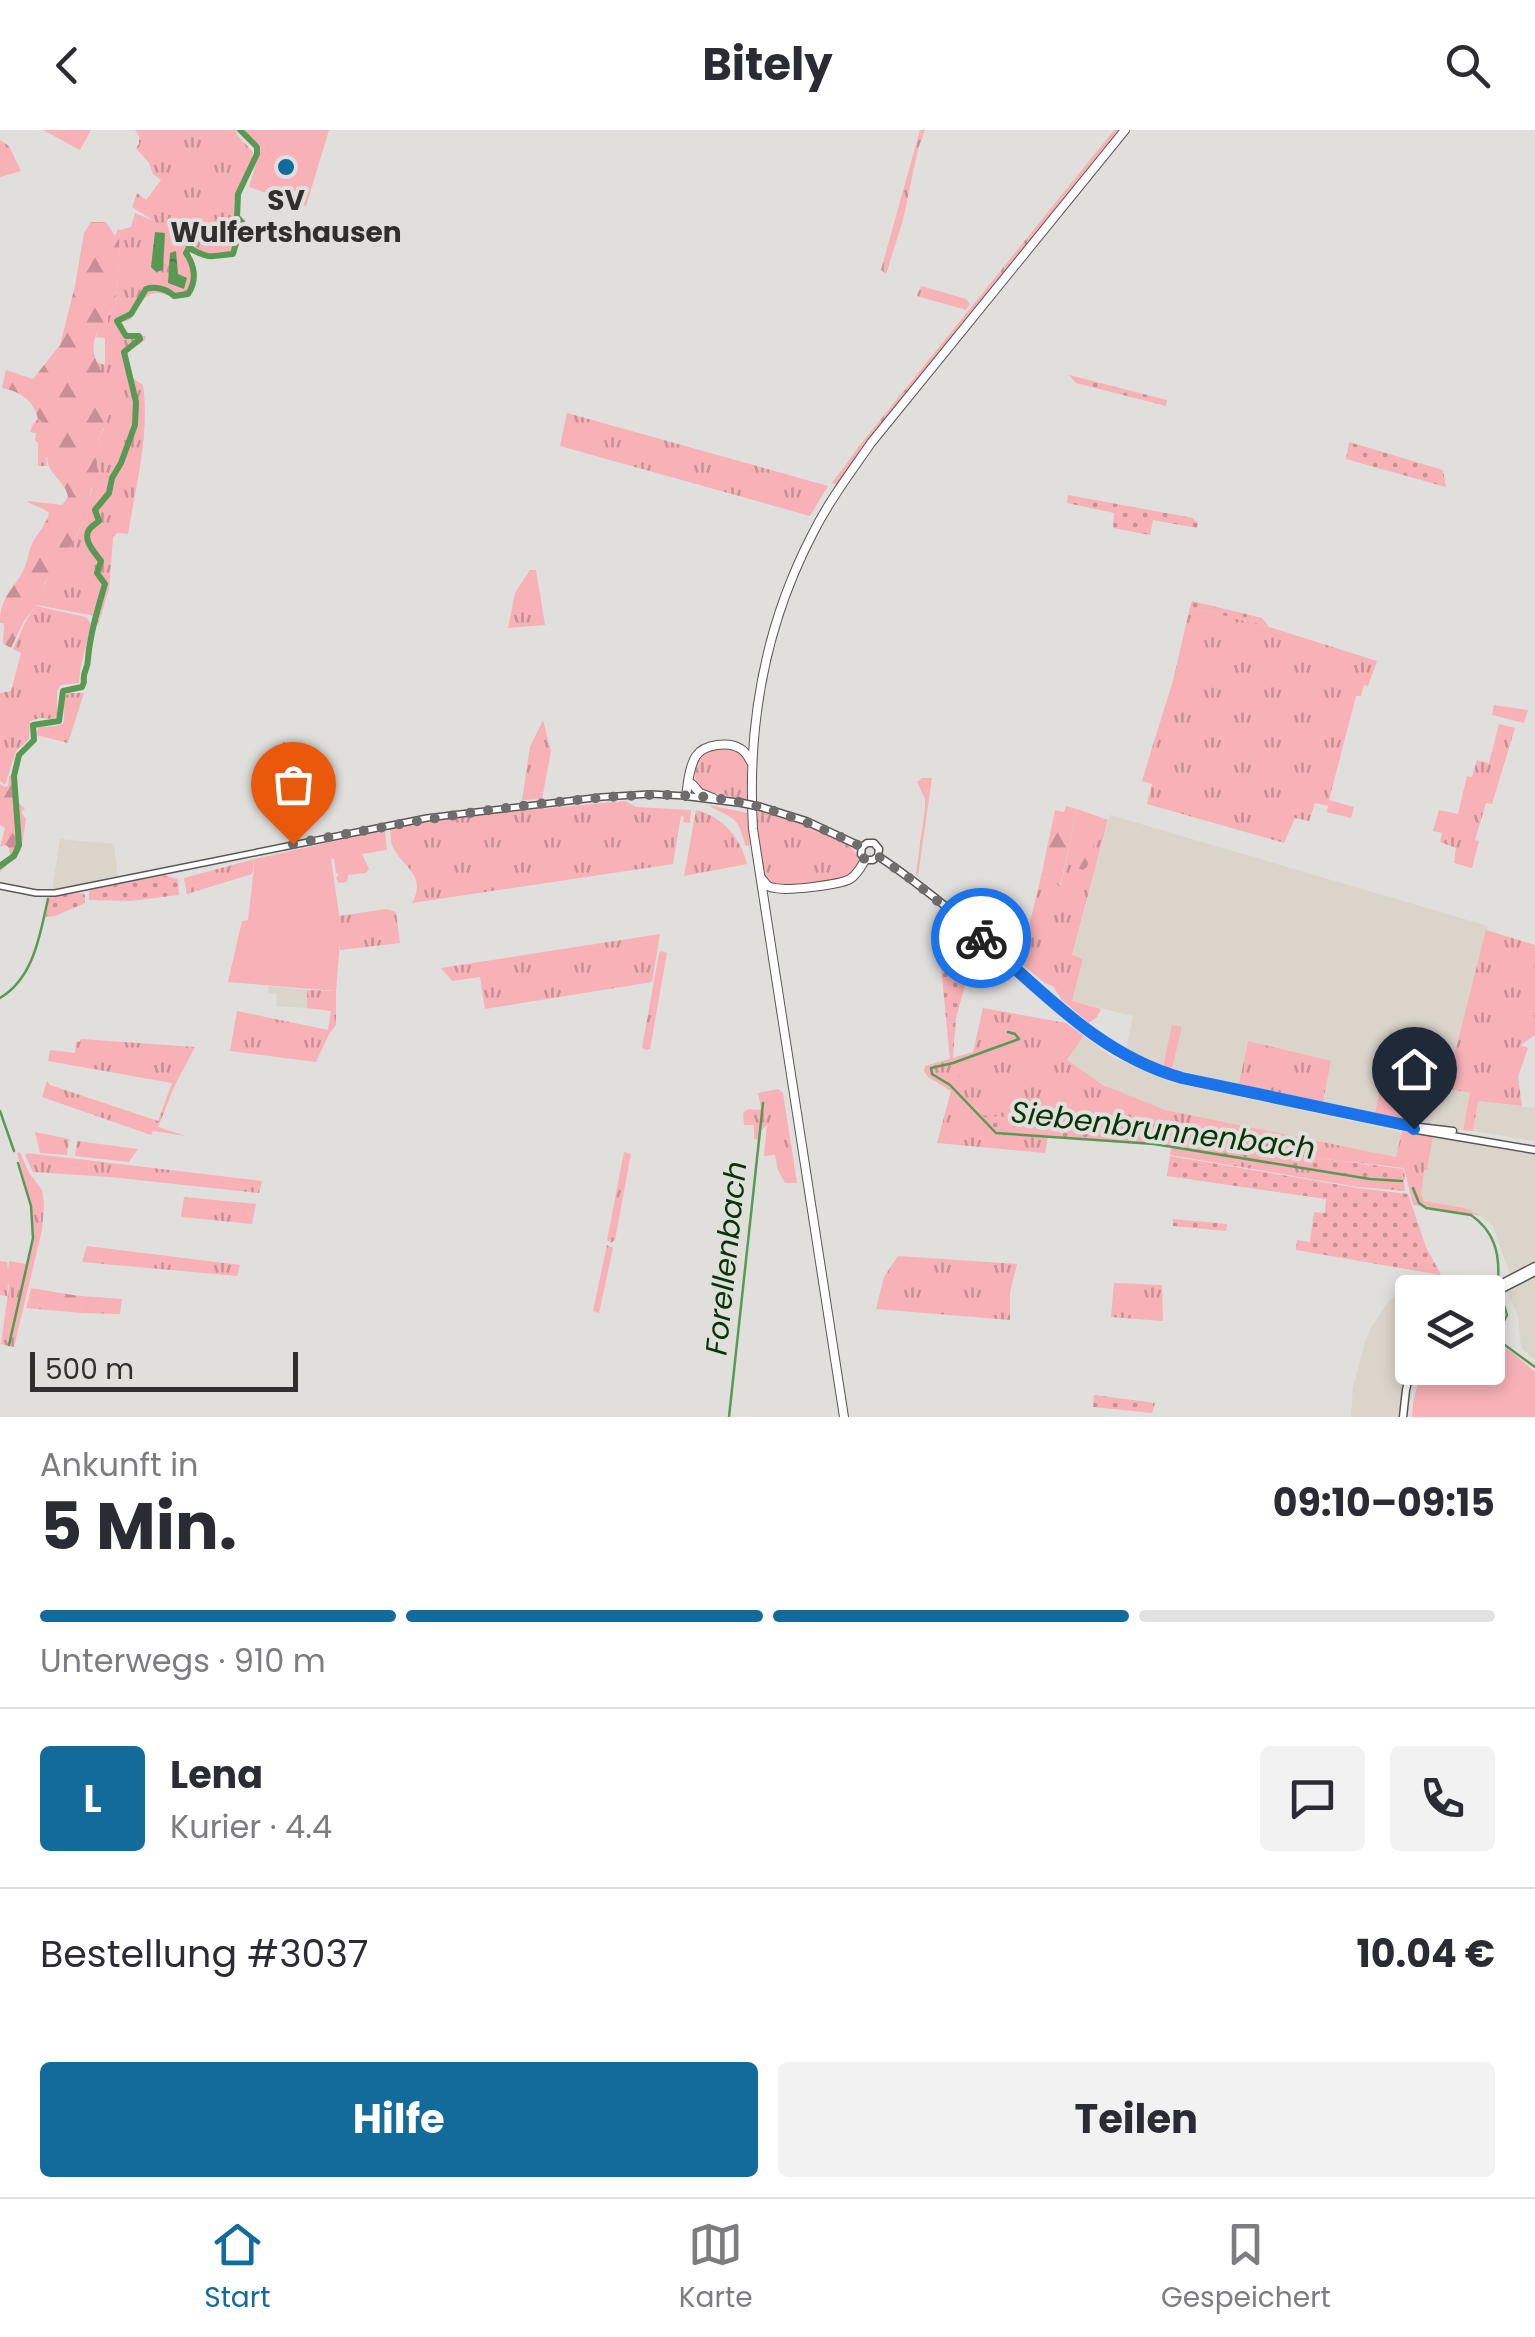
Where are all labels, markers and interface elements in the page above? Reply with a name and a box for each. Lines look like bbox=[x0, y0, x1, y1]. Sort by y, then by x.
text: Bitely bbox=[702, 33, 833, 96]
icon: back bbox=[40, 38, 95, 93]
icon: search bbox=[1440, 38, 1495, 93]
marker: SV Wulfertshausen bbox=[275, 156, 297, 178]
place label: SV Wulfertshausen bbox=[170, 181, 402, 252]
pin bbox=[251, 742, 336, 845]
icon: bag bbox=[266, 757, 321, 812]
courier bbox=[931, 888, 1031, 988]
icon: bike bbox=[954, 911, 1009, 966]
pin bbox=[1372, 1027, 1457, 1130]
icon: home bbox=[1387, 1042, 1442, 1097]
water label: Siebenbrunnenbach bbox=[1008, 1090, 1318, 1170]
water label: Forellenbach bbox=[694, 1159, 758, 1357]
map controls bbox=[1395, 1275, 1505, 1385]
button: layers bbox=[1395, 1275, 1505, 1385]
scale bar bbox=[30, 1347, 298, 1392]
text: 500 m bbox=[45, 1350, 134, 1389]
text: Ankunft in bbox=[40, 1442, 199, 1487]
text: 09:10–09:15 bbox=[1273, 1476, 1495, 1529]
text: 5 Min. bbox=[40, 1481, 237, 1572]
text: Unterwegs · 910 m bbox=[40, 1638, 326, 1683]
button: chat bbox=[1260, 1746, 1365, 1851]
button: phone bbox=[1390, 1746, 1495, 1851]
text: Lena bbox=[170, 1748, 263, 1801]
text: L bbox=[83, 1772, 102, 1825]
text: Kurier · 4.4 bbox=[170, 1804, 332, 1849]
text: Bestellung #3037 bbox=[40, 1927, 369, 1980]
text: 10.04 € bbox=[1356, 1927, 1495, 1980]
button: Hilfe bbox=[40, 2062, 758, 2177]
button: Teilen bbox=[778, 2062, 1495, 2177]
tab: Start bbox=[204, 2217, 270, 2319]
tab: Karte bbox=[679, 2217, 753, 2319]
tab: Gespeichert bbox=[1161, 2217, 1331, 2319]

